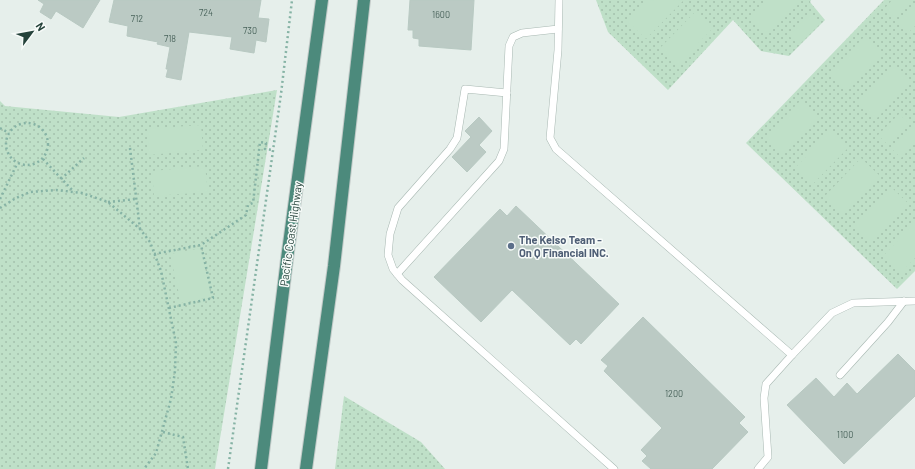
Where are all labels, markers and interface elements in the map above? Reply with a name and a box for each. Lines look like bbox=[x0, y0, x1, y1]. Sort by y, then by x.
house number: 724 bbox=[199, 7, 213, 18]
house number: 1600 bbox=[432, 9, 450, 20]
north arrow bbox=[12, 12, 52, 52]
house number: 712 bbox=[131, 13, 143, 24]
text: N bbox=[33, 20, 48, 33]
house number: 730 bbox=[243, 25, 257, 36]
house number: 718 bbox=[164, 33, 176, 44]
street label: Pacific Coast Highway bbox=[277, 181, 304, 287]
place label: The Kelso Team - On Q Financial INC. bbox=[519, 233, 609, 259]
marker: The Kelso Team - On Q Financial INC. bbox=[506, 241, 516, 251]
house number: 1200 bbox=[665, 388, 683, 399]
house number: 1100 bbox=[837, 429, 853, 440]

